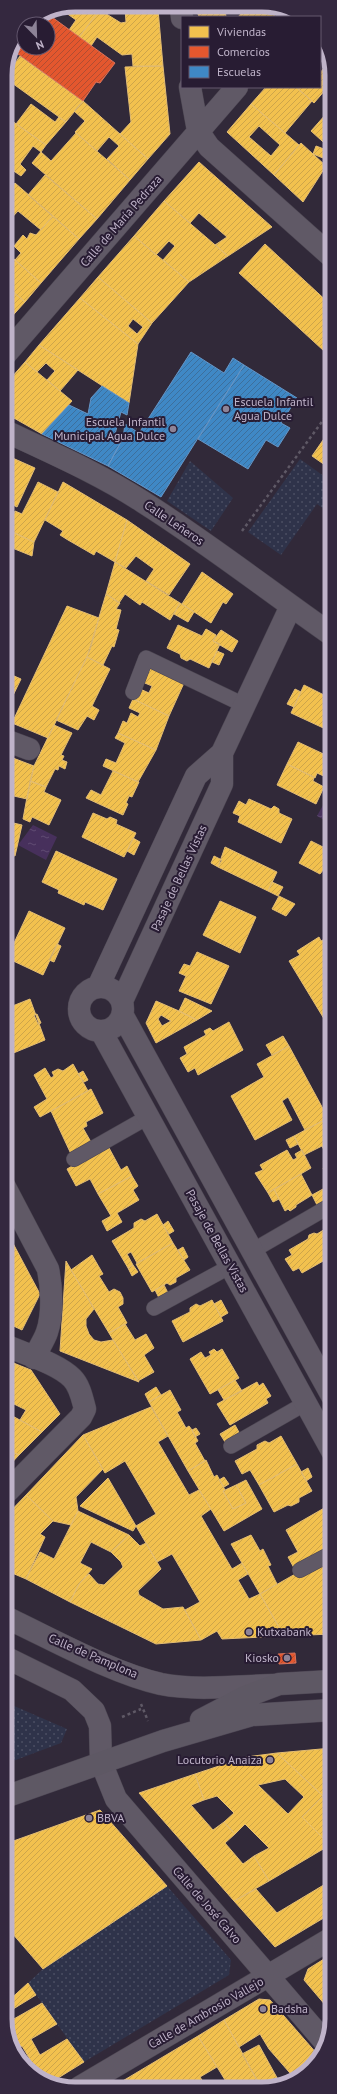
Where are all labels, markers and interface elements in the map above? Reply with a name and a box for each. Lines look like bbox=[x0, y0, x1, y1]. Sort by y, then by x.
north arrow bbox=[16, 16, 56, 56]
legend bbox=[181, 16, 321, 88]
text: Viviendas bbox=[216, 24, 266, 39]
text: N bbox=[34, 37, 46, 53]
text: Comercios bbox=[217, 44, 270, 59]
text: Escuelas bbox=[217, 64, 261, 79]
street label: Calle de María Pedraza bbox=[77, 172, 165, 270]
place label: Escuela Infantil Agua Dulce bbox=[234, 394, 314, 423]
marker: Escuela Infantil Agua Dulce bbox=[221, 404, 231, 414]
place label: Escuela Infantil Municipal Agua Dulce bbox=[54, 414, 165, 443]
marker: Escuela Infantil Municipal Agua Dulce bbox=[168, 424, 178, 434]
street label: Calle Leñeros bbox=[142, 497, 207, 548]
street label: Pasaje de Bellas Vistas bbox=[147, 822, 210, 933]
street label: Pasaje de Bellas Vistas bbox=[183, 1187, 252, 1295]
place label: Kutxabank bbox=[257, 1624, 311, 1639]
marker: Kutxabank bbox=[244, 1627, 254, 1637]
street label: Calle de Pamplona bbox=[46, 1630, 140, 1681]
place label: Kiosko bbox=[245, 1650, 279, 1665]
marker: Kiosko bbox=[282, 1653, 292, 1663]
place label: Locutorio Anaiza bbox=[177, 1752, 262, 1767]
marker: Locutorio Anaiza bbox=[265, 1755, 275, 1765]
place label: BBVA bbox=[97, 1810, 124, 1825]
marker: BBVA bbox=[84, 1813, 94, 1823]
street label: Calle de José Calvo bbox=[170, 1863, 245, 1946]
street label: Calle de Ambrosio Vallejo bbox=[145, 1973, 266, 2052]
place label: Badsha bbox=[271, 2001, 308, 2016]
marker: Badsha bbox=[258, 2004, 268, 2014]

